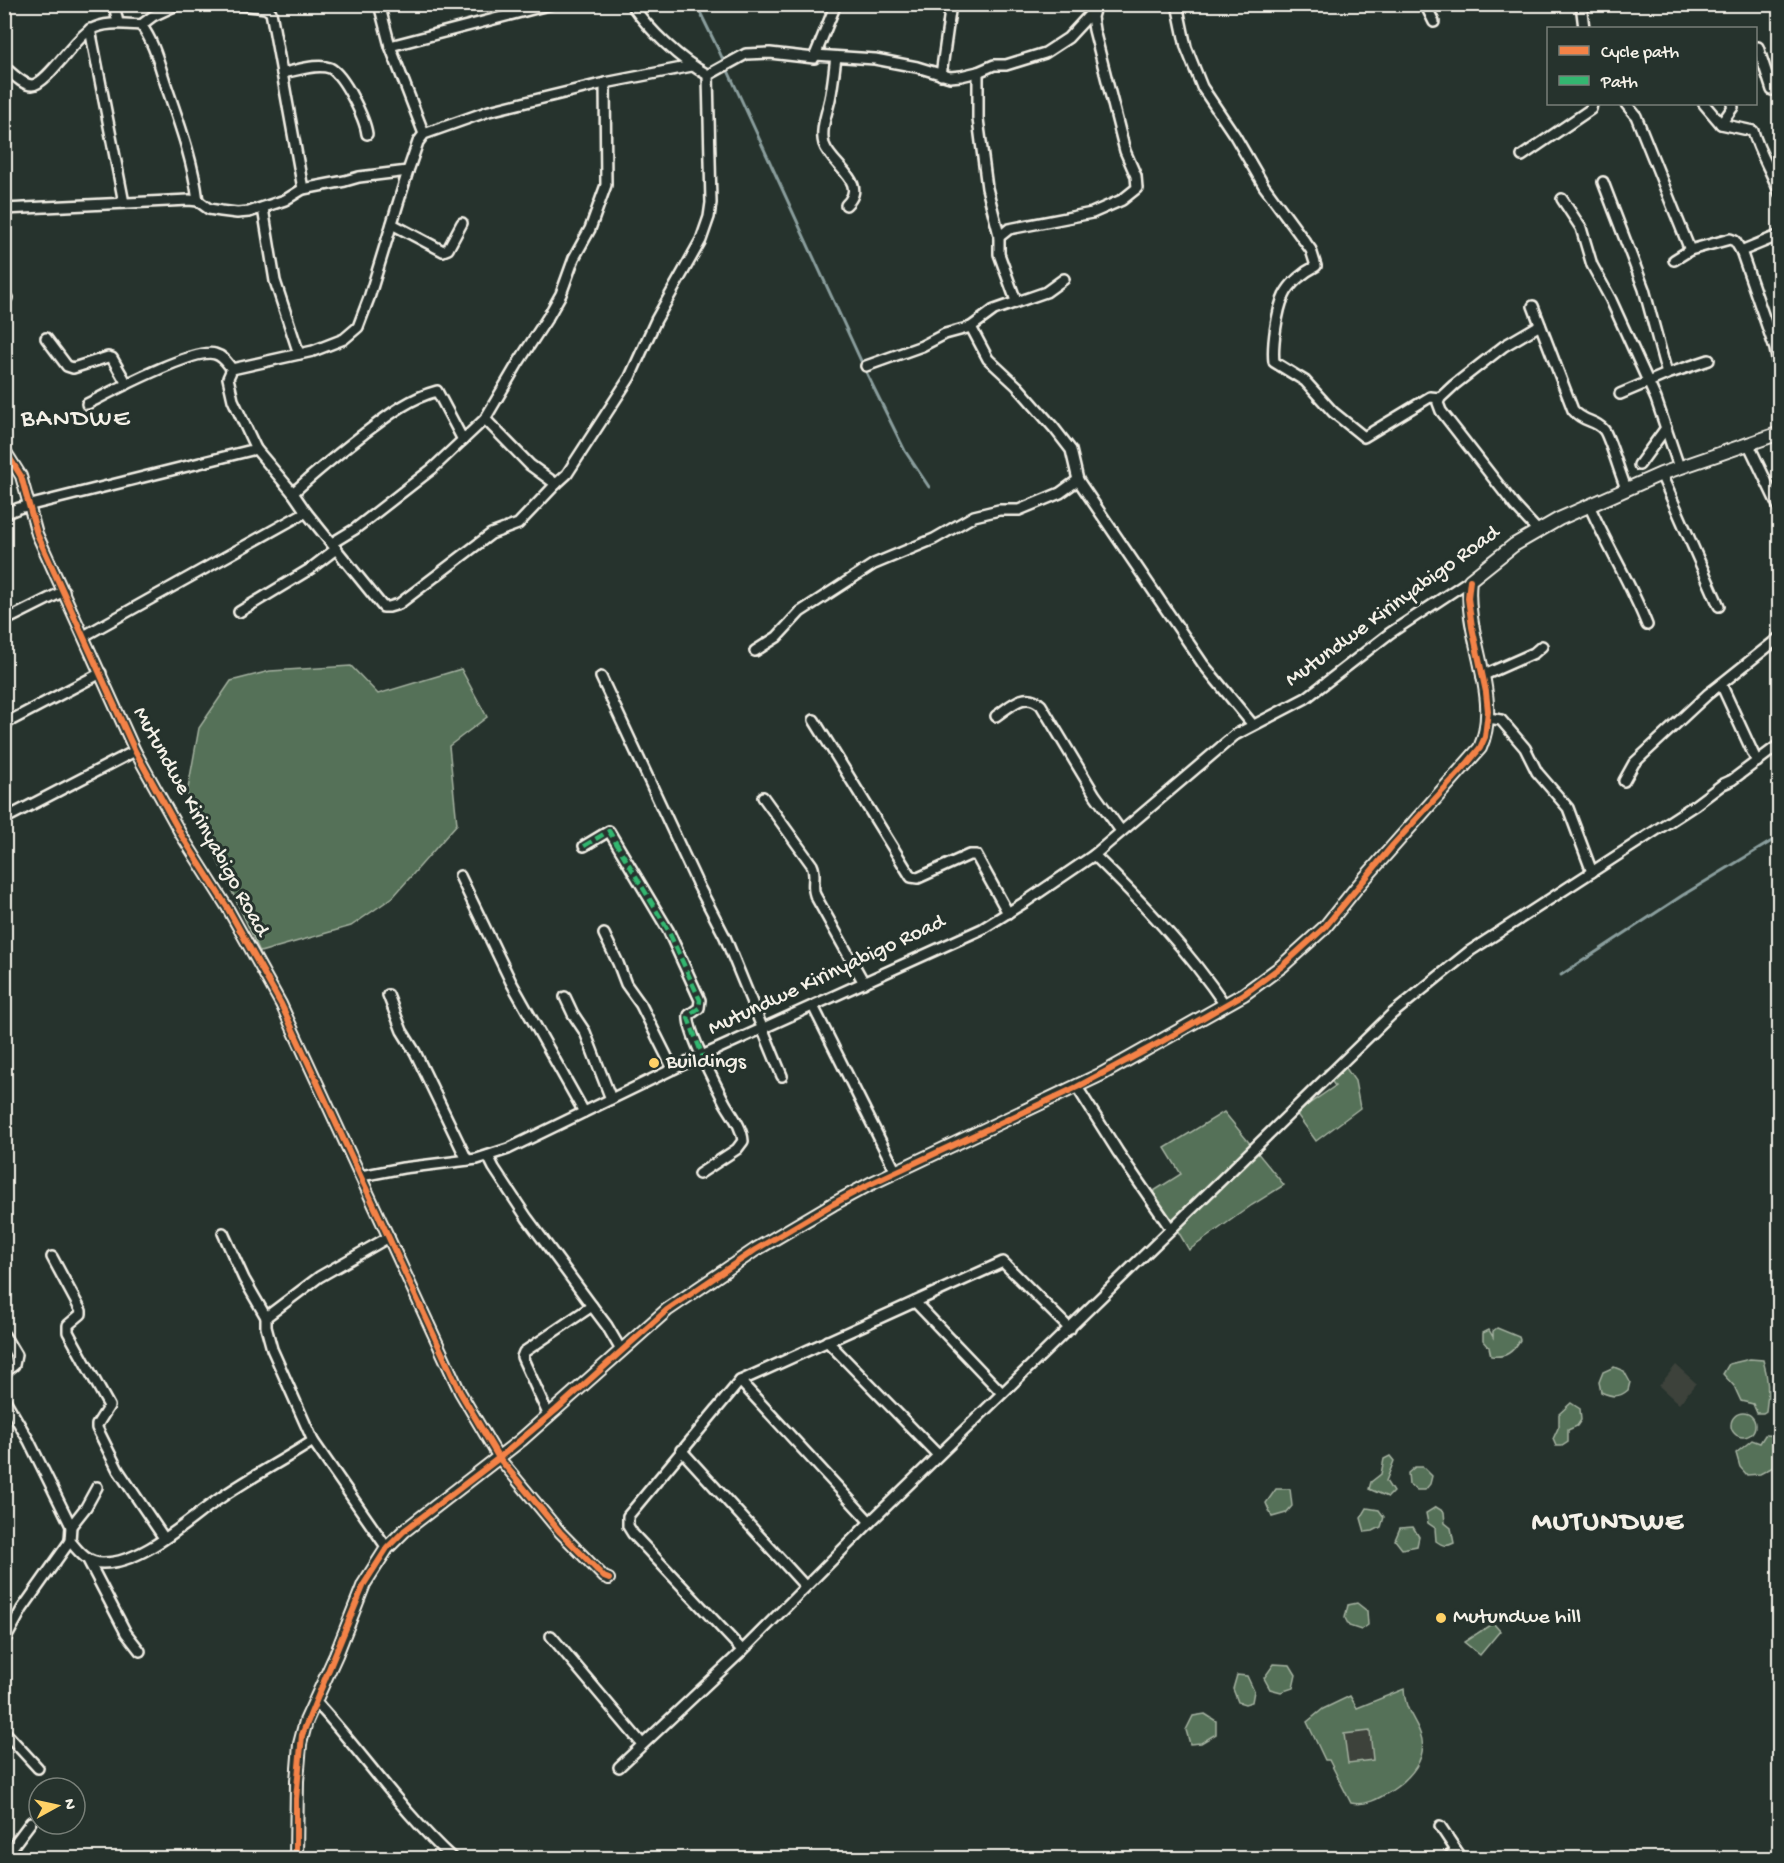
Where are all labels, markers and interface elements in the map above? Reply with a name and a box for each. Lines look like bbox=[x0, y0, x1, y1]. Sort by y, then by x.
legend bbox=[1547, 27, 1757, 105]
text: Cycle path bbox=[1601, 43, 1679, 64]
text: Path bbox=[1600, 73, 1638, 94]
district label: BANDWE bbox=[20, 405, 131, 436]
street label: Mutundwe Kirinyabigo Road bbox=[1281, 519, 1507, 693]
street label: Mutundwe Kirinyabigo Road bbox=[126, 703, 275, 943]
street label: Mutundwe Kirinyabigo Road bbox=[704, 909, 951, 1042]
place label: Buildings bbox=[665, 1050, 747, 1076]
marker: Buildings bbox=[647, 1056, 661, 1070]
district label: MUTUNDWE bbox=[1532, 1507, 1684, 1540]
place label: Mutundwe hill bbox=[1453, 1605, 1581, 1631]
marker: Mutundwe hill bbox=[1434, 1611, 1448, 1625]
north arrow bbox=[27, 1776, 87, 1836]
text: N bbox=[58, 1798, 79, 1811]

